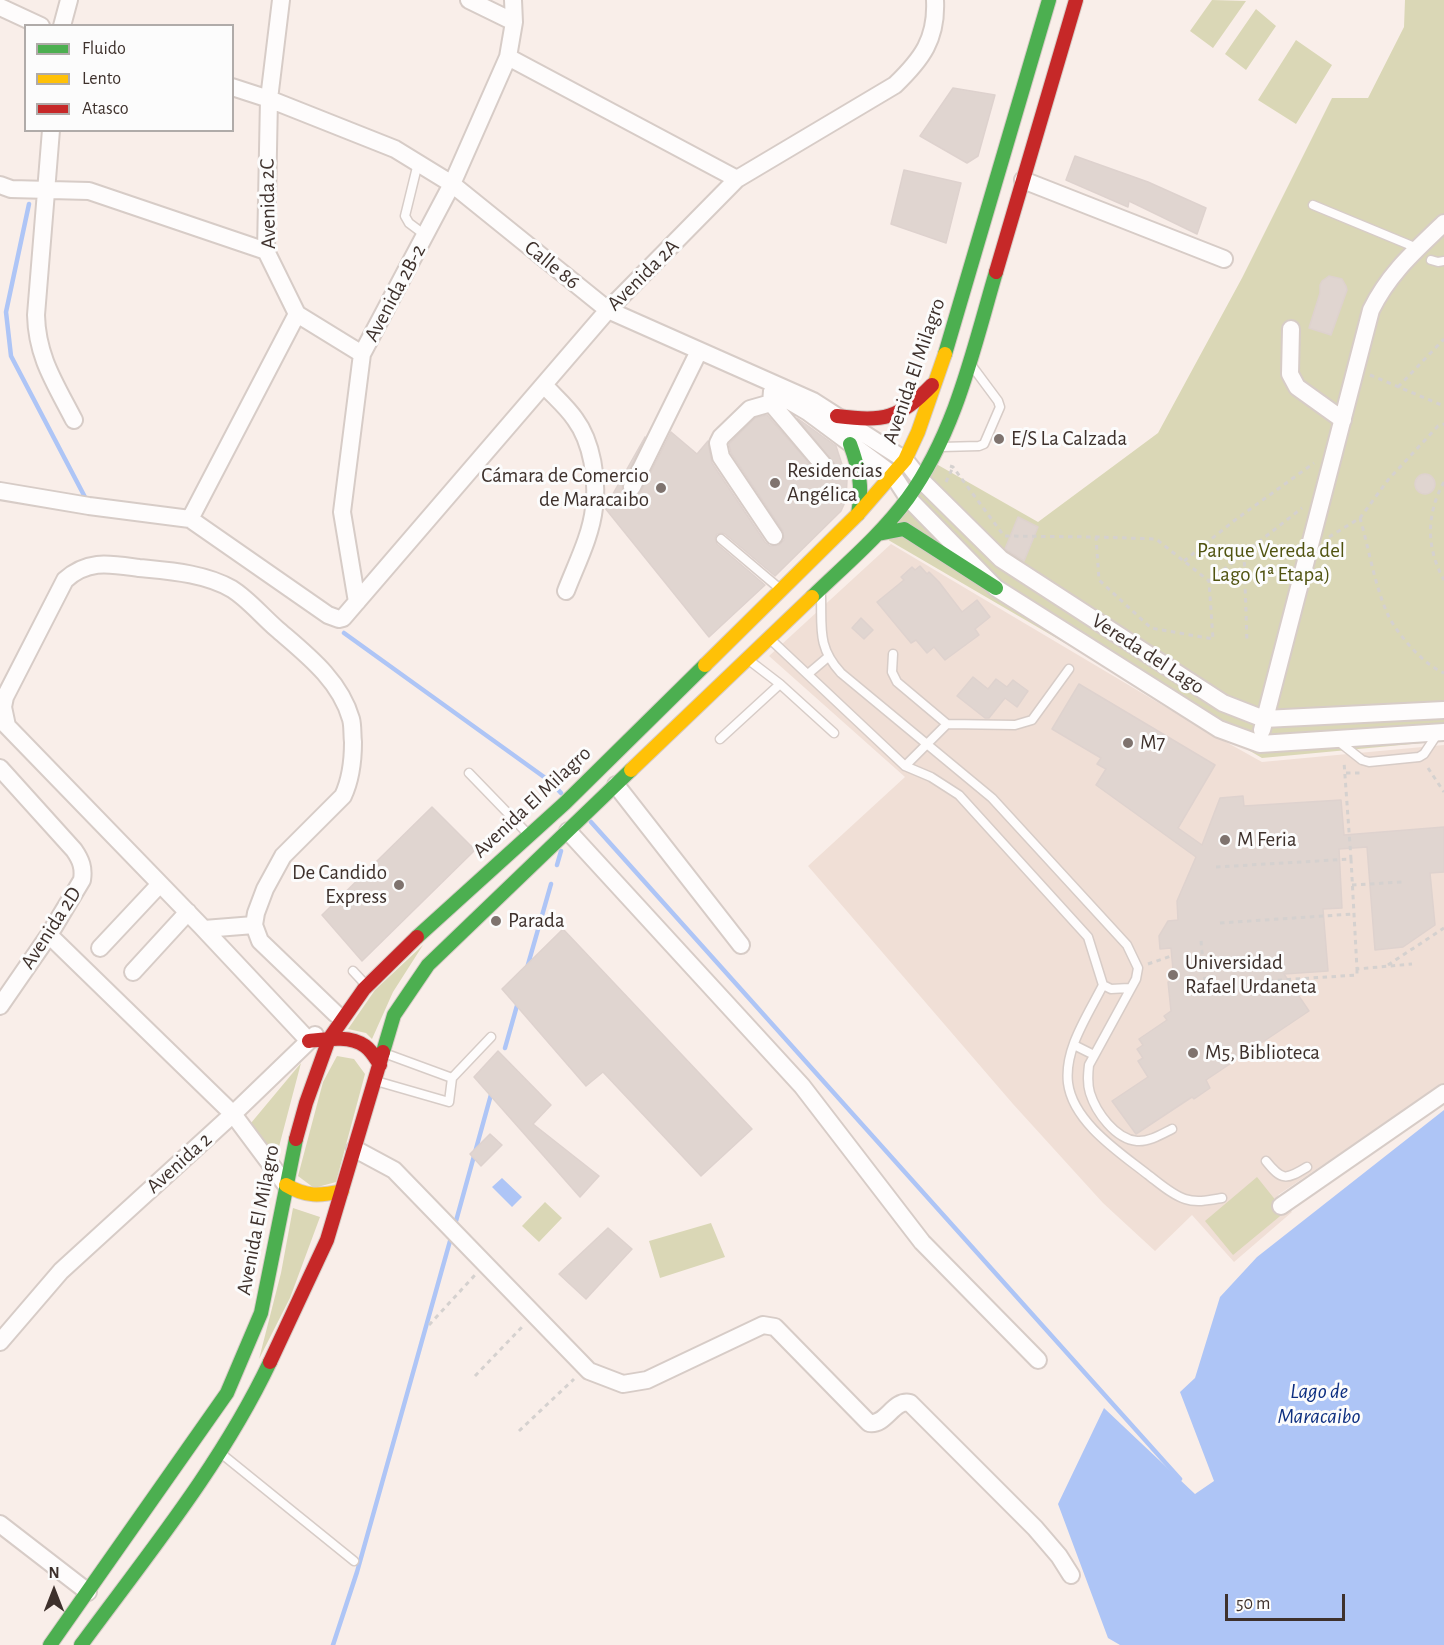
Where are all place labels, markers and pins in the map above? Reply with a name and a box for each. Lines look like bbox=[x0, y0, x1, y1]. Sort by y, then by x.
place label: E/S La Calzada bbox=[1011, 426, 1127, 452]
marker: E/S La Calzada bbox=[992, 432, 1006, 446]
place label: Residencias Angélica bbox=[787, 458, 882, 508]
place label: Cámara de Comercio de Maracaibo bbox=[481, 463, 649, 513]
marker: Residencias Angélica bbox=[768, 476, 782, 490]
marker: Cámara de Comercio de Maracaibo bbox=[654, 481, 668, 495]
place label: M7 bbox=[1140, 730, 1165, 756]
marker: M7 bbox=[1121, 736, 1135, 750]
place label: M Feria bbox=[1237, 827, 1297, 853]
marker: M Feria bbox=[1218, 833, 1232, 847]
place label: De Candido Express bbox=[292, 860, 387, 910]
marker: De Candido Express bbox=[392, 878, 406, 892]
place label: Parada bbox=[508, 908, 565, 934]
marker: Parada bbox=[489, 914, 503, 928]
place label: Universidad Rafael Urdaneta bbox=[1185, 950, 1317, 1000]
marker: Universidad Rafael Urdaneta bbox=[1166, 968, 1180, 982]
place label: M5, Biblioteca bbox=[1205, 1040, 1320, 1066]
marker: M5, Biblioteca bbox=[1186, 1046, 1200, 1060]

